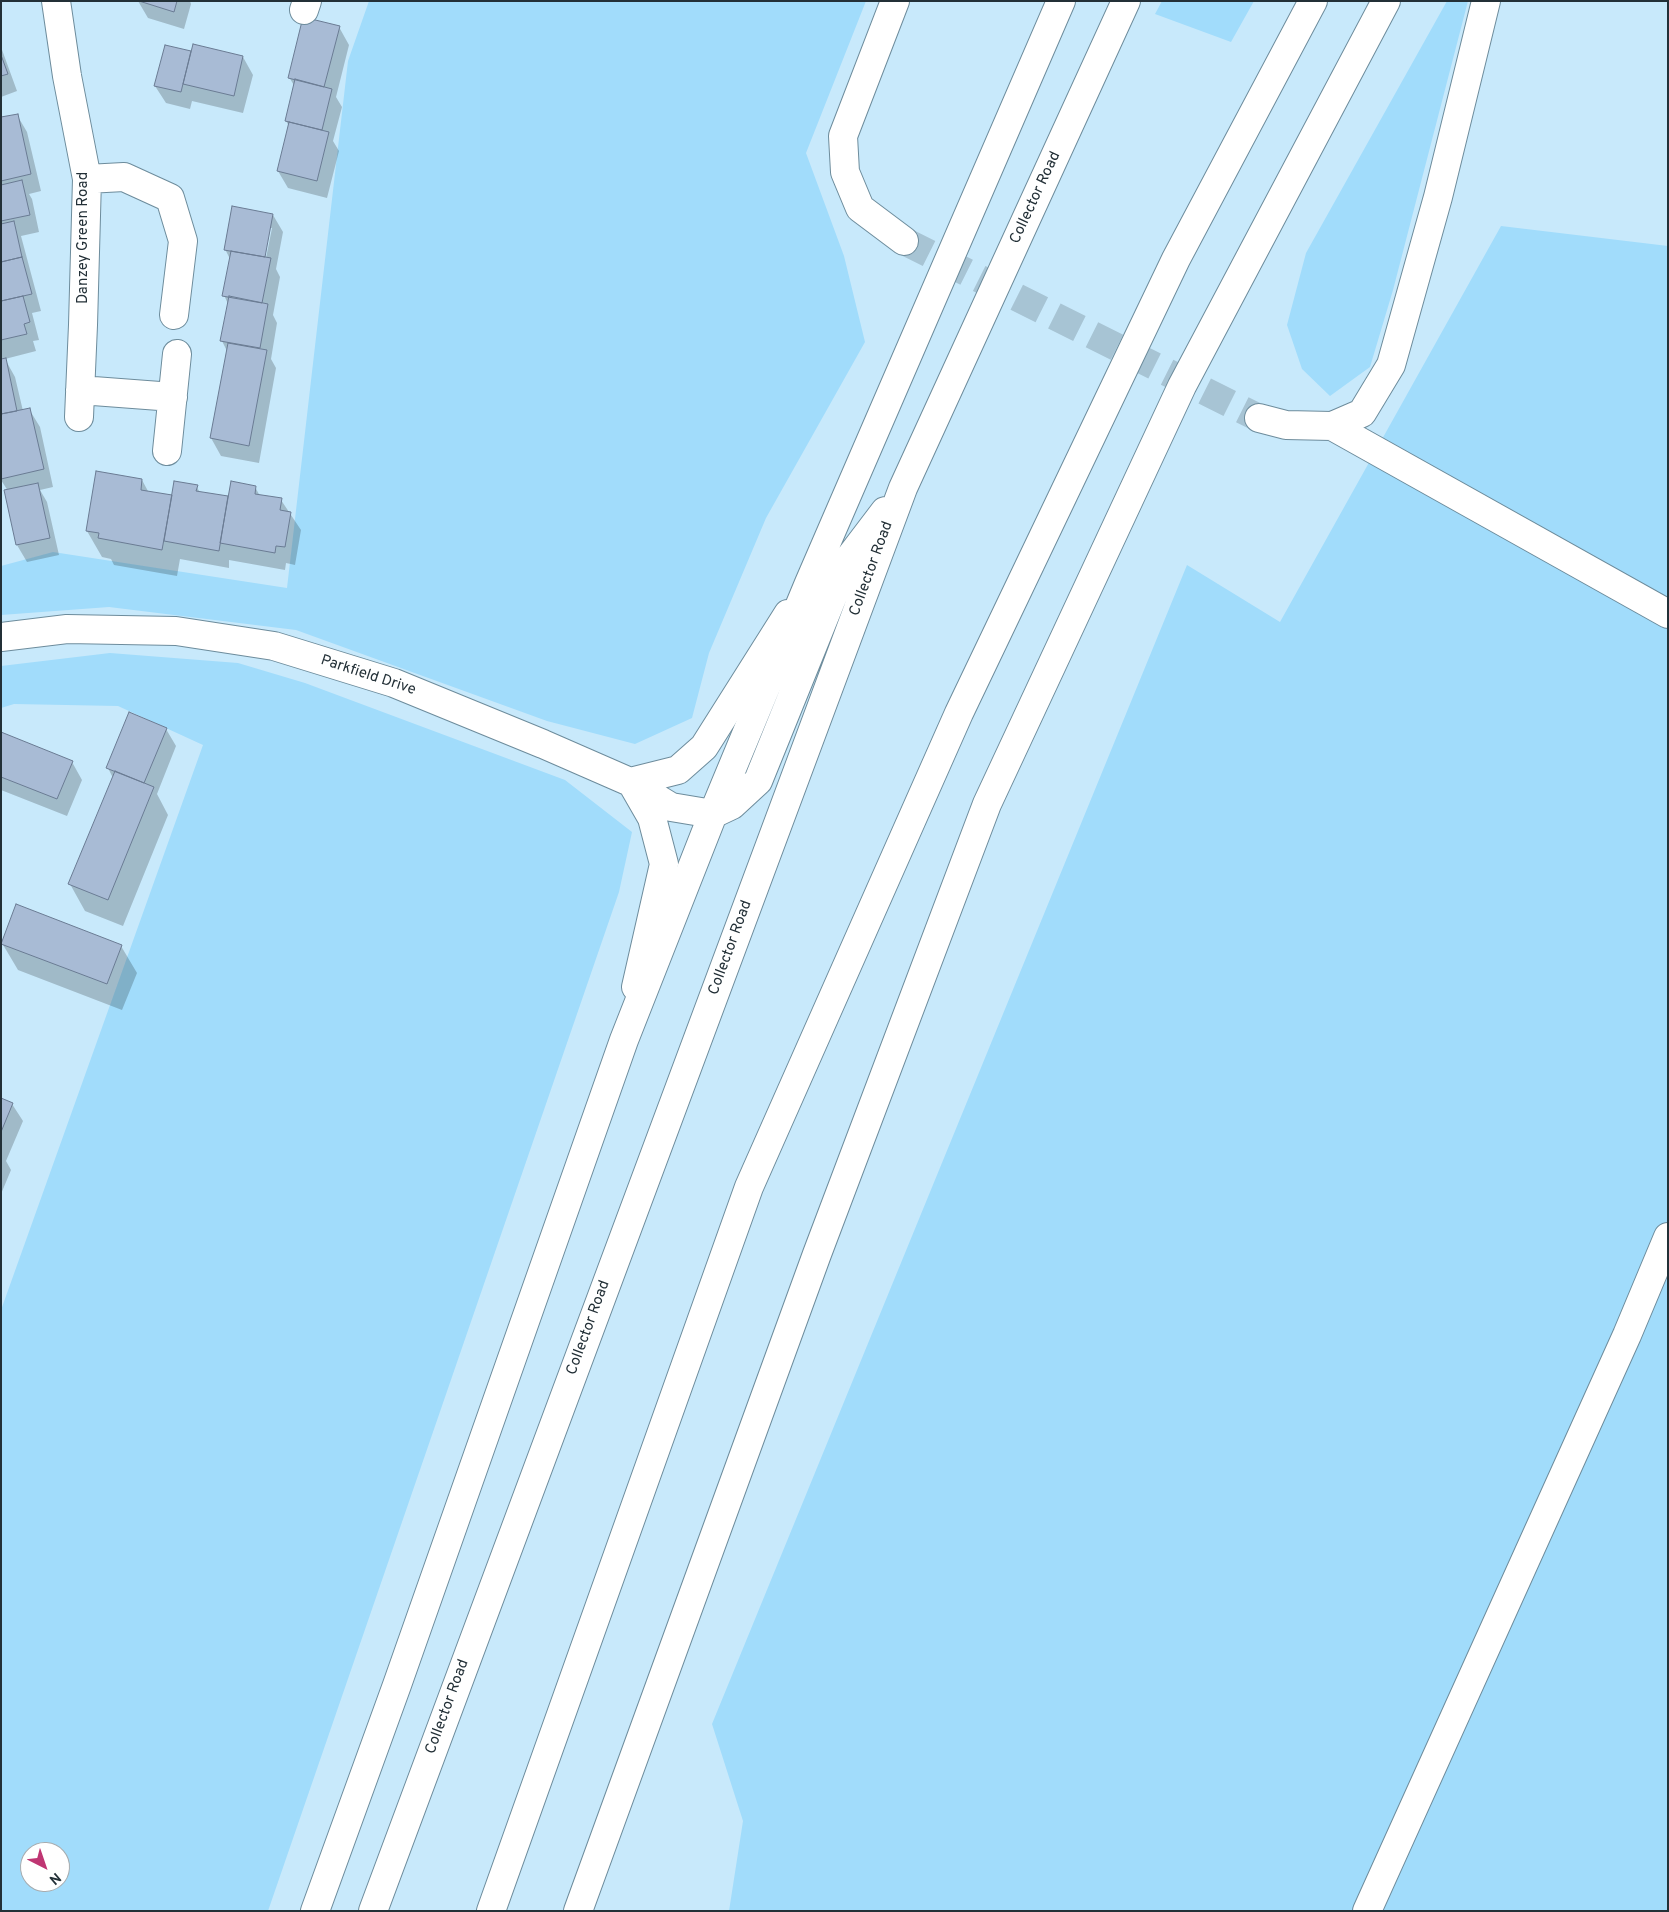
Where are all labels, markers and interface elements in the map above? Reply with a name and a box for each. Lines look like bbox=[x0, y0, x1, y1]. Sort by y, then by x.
street label: Collector Road bbox=[1007, 149, 1065, 247]
street label: Danzey Green Road bbox=[75, 172, 93, 304]
street label: Collector Road bbox=[847, 519, 897, 619]
street label: Parkfield Drive bbox=[318, 652, 418, 700]
street label: Collector Road bbox=[706, 898, 756, 998]
street label: Collector Road bbox=[564, 1278, 614, 1378]
street label: Collector Road bbox=[423, 1657, 473, 1757]
north arrow bbox=[20, 1842, 70, 1892]
text: N bbox=[45, 1868, 64, 1888]

